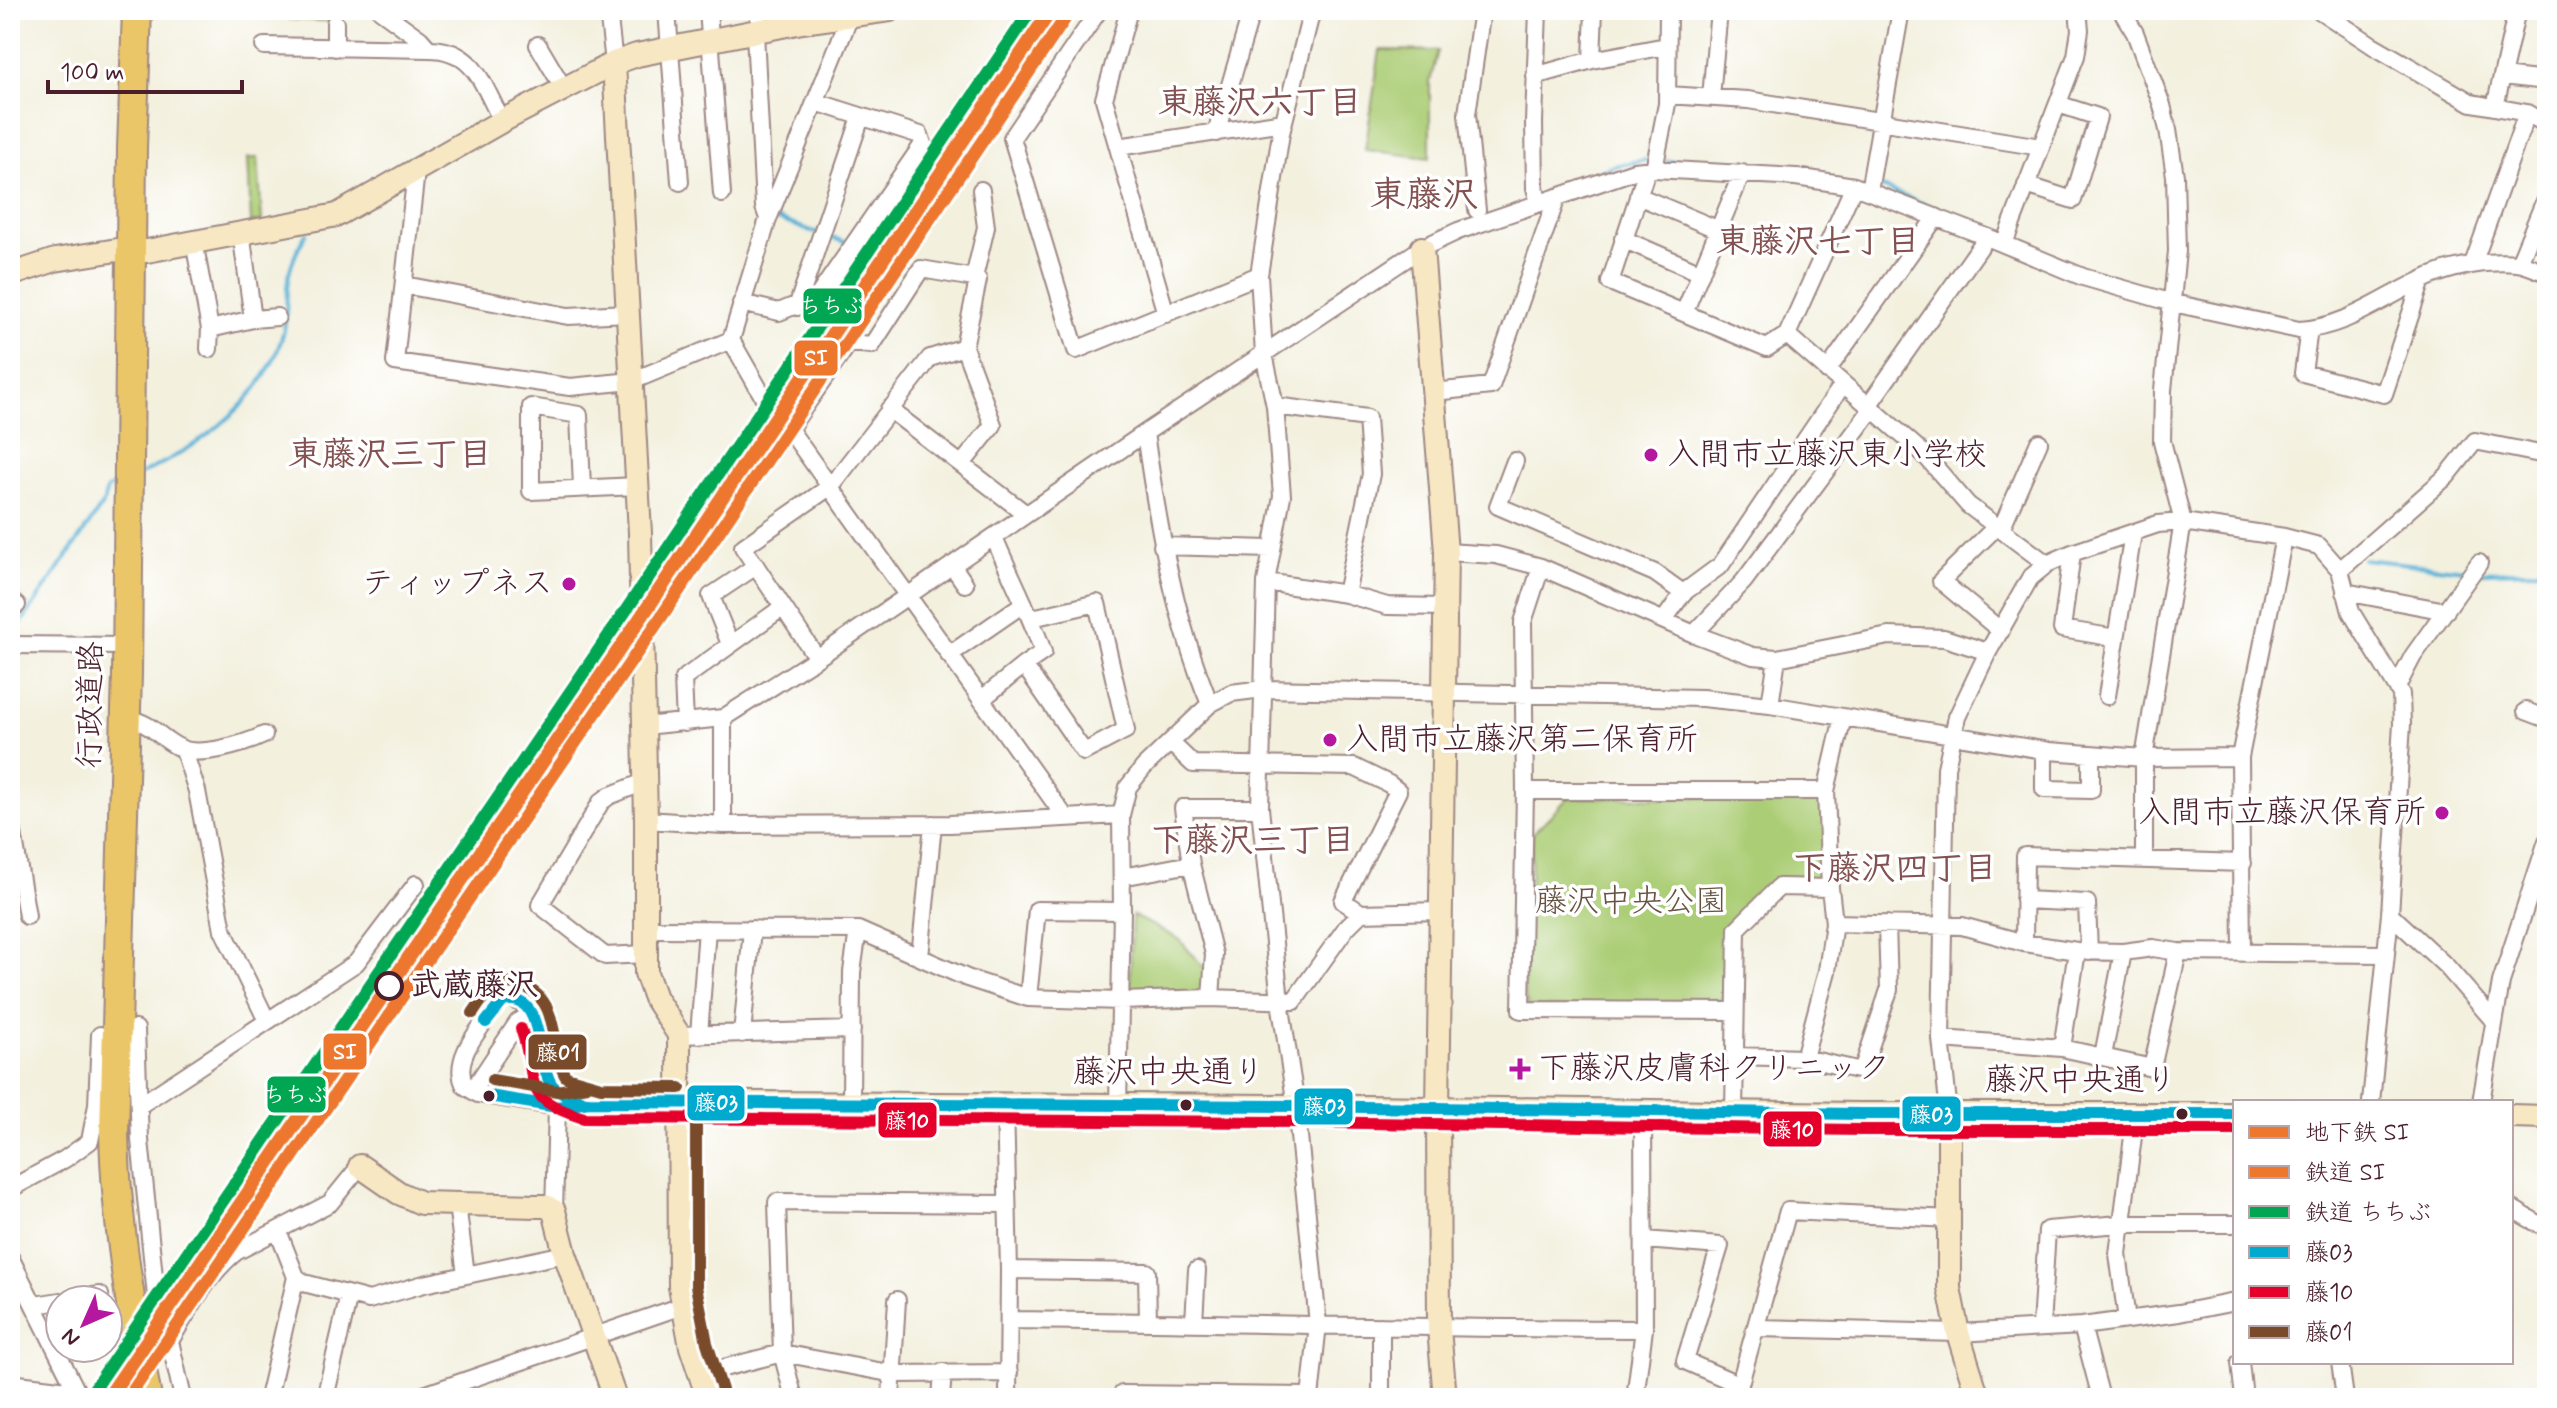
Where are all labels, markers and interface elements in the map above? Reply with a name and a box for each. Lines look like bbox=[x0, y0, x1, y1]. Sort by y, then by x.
scale bar bbox=[48, 44, 242, 94]
text: 100 m bbox=[60, 58, 124, 89]
district label: 東藤沢六丁目 bbox=[1158, 81, 1362, 126]
district label: 東藤沢 bbox=[1370, 173, 1478, 220]
district label: 東藤沢七丁目 bbox=[1716, 220, 1920, 265]
line badge: ちちぶ bbox=[802, 287, 863, 325]
text: ちちぶ bbox=[799, 293, 865, 321]
line badge: SI bbox=[793, 339, 839, 377]
text: SI bbox=[804, 345, 828, 373]
district label: 東藤沢三丁目 bbox=[288, 433, 492, 478]
place label: 入間市立藤沢東小学校 bbox=[1667, 434, 1987, 476]
marker: 入間市立藤沢東小学校 bbox=[1642, 446, 1660, 464]
place label: ティップネス bbox=[362, 563, 553, 605]
marker: ティップネス bbox=[560, 575, 578, 593]
street label: 行政道路 bbox=[69, 641, 113, 769]
place label: 入間市立藤沢第二保育所 bbox=[1346, 719, 1698, 761]
marker: 入間市立藤沢第二保育所 bbox=[1321, 731, 1339, 749]
place label: 入間市立藤沢保育所 bbox=[2138, 792, 2426, 834]
marker: 入間市立藤沢保育所 bbox=[2433, 804, 2451, 822]
district label: 下藤沢三丁目 bbox=[1151, 819, 1355, 864]
district label: 下藤沢四丁目 bbox=[1793, 847, 1997, 892]
park label: 藤沢中央公園 bbox=[1535, 881, 1727, 923]
place label: 武蔵藤沢 bbox=[410, 965, 538, 1007]
marker: 武蔵藤沢 bbox=[375, 972, 403, 1000]
line badge: SI bbox=[322, 1032, 368, 1071]
line badge: 藤01 bbox=[527, 1033, 588, 1071]
text: SI bbox=[333, 1039, 357, 1067]
text: 藤01 bbox=[536, 1040, 580, 1068]
place label: 下藤沢皮膚科クリニック bbox=[1538, 1048, 1890, 1090]
street label: 藤沢中央通り bbox=[1073, 1052, 1265, 1094]
marker: 下藤沢皮膚科クリニック bbox=[1509, 1058, 1531, 1080]
street label: 藤沢中央通り bbox=[1985, 1060, 2177, 1102]
line badge: ちちぶ bbox=[266, 1075, 327, 1114]
text: ちちぶ bbox=[263, 1082, 329, 1110]
line badge: 藤03 bbox=[686, 1084, 746, 1122]
line badge: 藤03 bbox=[1293, 1087, 1354, 1126]
unlabelled marker bbox=[481, 1088, 497, 1104]
text: 藤03 bbox=[694, 1090, 738, 1118]
text: 藤03 bbox=[1302, 1094, 1346, 1122]
line badge: 藤03 bbox=[1901, 1095, 1962, 1133]
unlabelled marker bbox=[1178, 1097, 1194, 1113]
legend bbox=[2233, 1100, 2513, 1364]
line badge: 藤10 bbox=[877, 1101, 938, 1139]
text: 藤03 bbox=[1909, 1102, 1953, 1130]
unlabelled marker bbox=[2174, 1106, 2190, 1122]
text: 藤10 bbox=[885, 1108, 929, 1136]
line badge: 藤10 bbox=[1762, 1110, 1823, 1148]
text: 藤10 bbox=[1770, 1117, 1814, 1145]
text: 地下鉄 SI bbox=[2305, 1118, 2409, 1149]
text: 鉄道 SI bbox=[2305, 1158, 2385, 1189]
text: 鉄道 ちちぶ bbox=[2305, 1198, 2431, 1229]
text: 藤03 bbox=[2305, 1238, 2353, 1269]
text: 藤10 bbox=[2305, 1278, 2353, 1309]
north arrow bbox=[44, 1284, 124, 1364]
text: 藤01 bbox=[2305, 1318, 2353, 1349]
text: N bbox=[56, 1322, 86, 1352]

